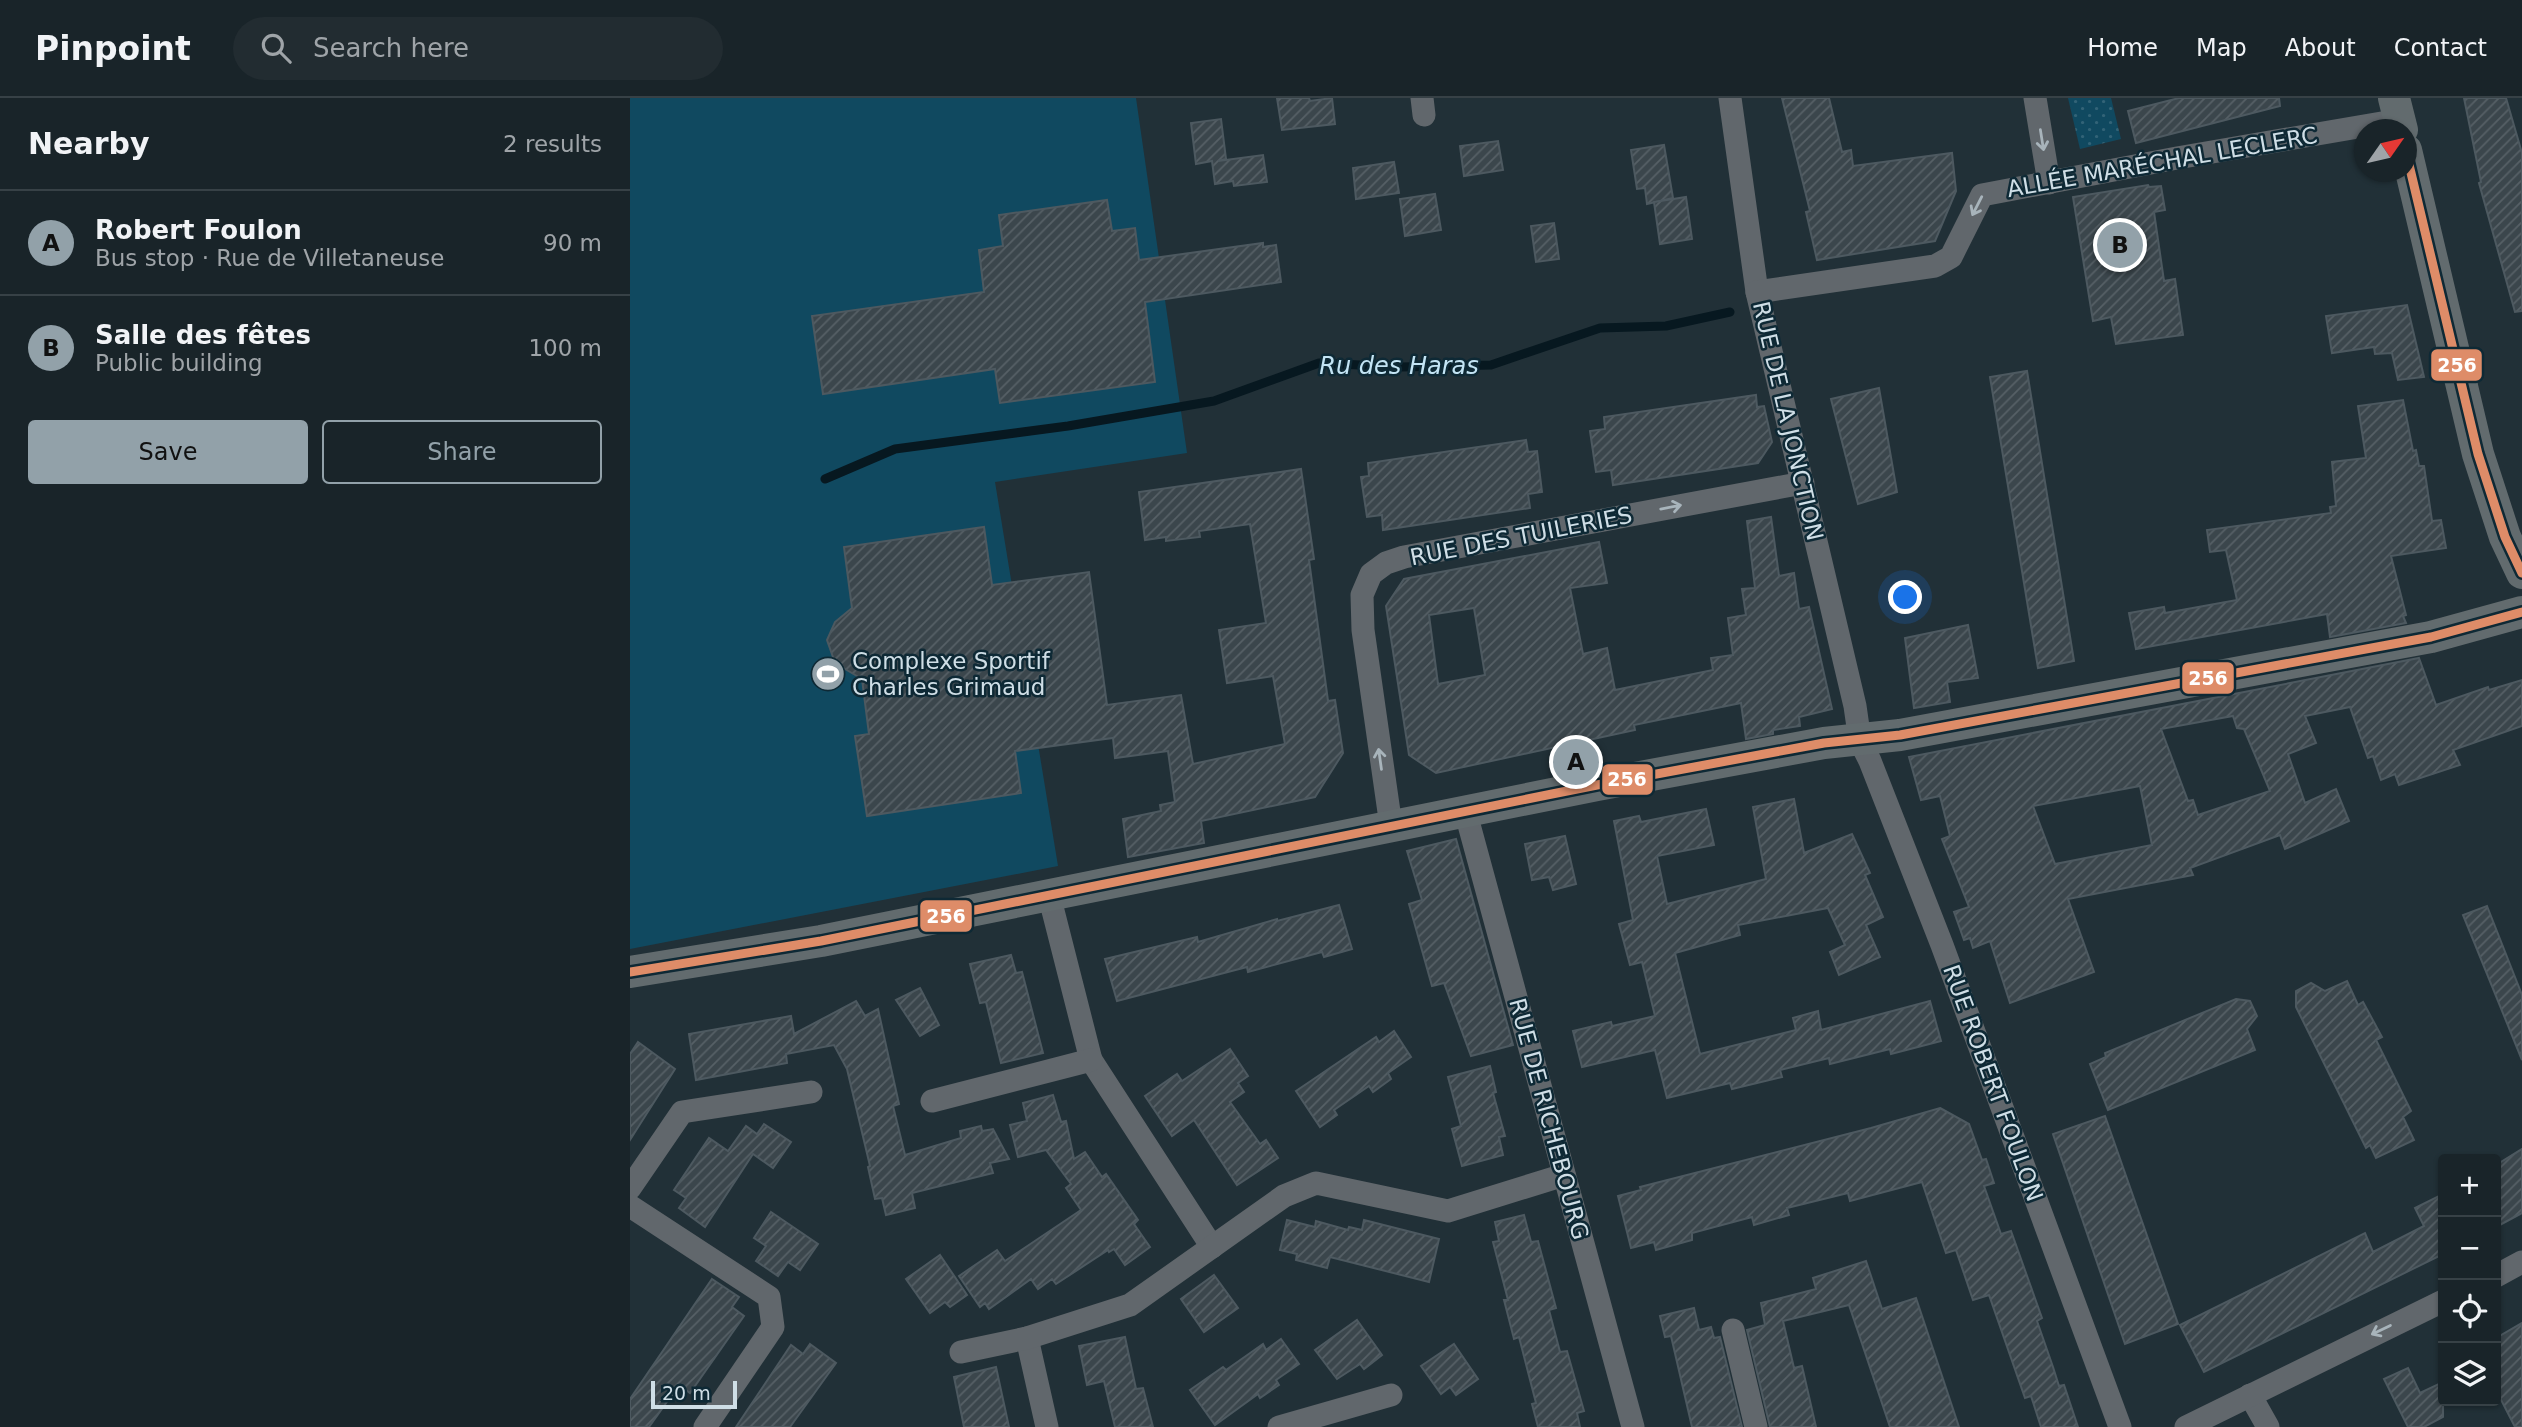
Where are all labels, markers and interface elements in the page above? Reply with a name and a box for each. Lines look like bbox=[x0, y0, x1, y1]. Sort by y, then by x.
search box bbox=[233, 17, 723, 80]
text: Pinpoint bbox=[35, 29, 191, 68]
icon: search bbox=[257, 29, 295, 67]
text: Search here bbox=[313, 33, 469, 63]
text: Home bbox=[2087, 34, 2158, 62]
text: Map bbox=[2196, 34, 2247, 62]
text: About bbox=[2285, 34, 2356, 62]
text: Contact bbox=[2394, 34, 2487, 62]
north arrow bbox=[2354, 119, 2417, 182]
street label: ALLÉE MARÉCHAL LECLERC bbox=[2005, 121, 2319, 202]
text: Nearby bbox=[28, 126, 150, 161]
one-way arrow bbox=[2036, 128, 2049, 151]
text: 2 results bbox=[503, 131, 602, 157]
one-way arrow bbox=[1970, 195, 1984, 216]
text: Robert Foulon bbox=[95, 215, 302, 245]
pin: B bbox=[2097, 219, 2143, 271]
text: A bbox=[42, 230, 60, 256]
text: 90 m bbox=[543, 230, 602, 256]
text: Bus stop · Rue de Villetaneuse bbox=[95, 245, 444, 271]
street label: RUE DE LA JONCTION bbox=[1748, 299, 1828, 543]
text: Salle des fêtes bbox=[95, 320, 311, 350]
text: B bbox=[42, 335, 60, 361]
text: 100 m bbox=[528, 335, 602, 361]
line badge: 256 bbox=[2430, 348, 2483, 382]
text: Public building bbox=[95, 350, 263, 376]
water label: Ru des Haras bbox=[1319, 352, 1479, 380]
text: 256 bbox=[2437, 354, 2477, 376]
button: Save bbox=[28, 420, 308, 484]
button: Share bbox=[322, 420, 602, 484]
one-way arrow bbox=[1659, 500, 1682, 514]
street label: RUE DES TUILERIES bbox=[1408, 502, 1634, 570]
your location bbox=[1888, 580, 1922, 614]
place label: Complexe Sportif Charles Grimaud bbox=[852, 648, 1051, 700]
sports icon: Complexe Sportif Charles Grimaud bbox=[809, 655, 847, 693]
line badge: 256 bbox=[2181, 661, 2235, 695]
text: 256 bbox=[2188, 667, 2228, 689]
pin: A bbox=[1553, 736, 1599, 788]
one-way arrow bbox=[1373, 748, 1386, 771]
line badge: 256 bbox=[1601, 763, 1654, 796]
text: 256 bbox=[1607, 768, 1647, 790]
line badge: 256 bbox=[919, 899, 973, 933]
text: 256 bbox=[926, 905, 966, 927]
street label: RUE ROBERT FOULON bbox=[1938, 961, 2048, 1205]
street label: RUE DE RICHEBOURG bbox=[1504, 995, 1594, 1243]
map controls bbox=[2438, 1154, 2501, 1406]
button: + bbox=[2438, 1154, 2501, 1217]
button: − bbox=[2438, 1217, 2501, 1280]
button: locate bbox=[2438, 1280, 2501, 1343]
one-way arrow bbox=[2371, 1324, 2392, 1338]
button: layers bbox=[2438, 1343, 2501, 1406]
scale bar bbox=[651, 1378, 737, 1410]
text: 20 m bbox=[662, 1382, 711, 1404]

